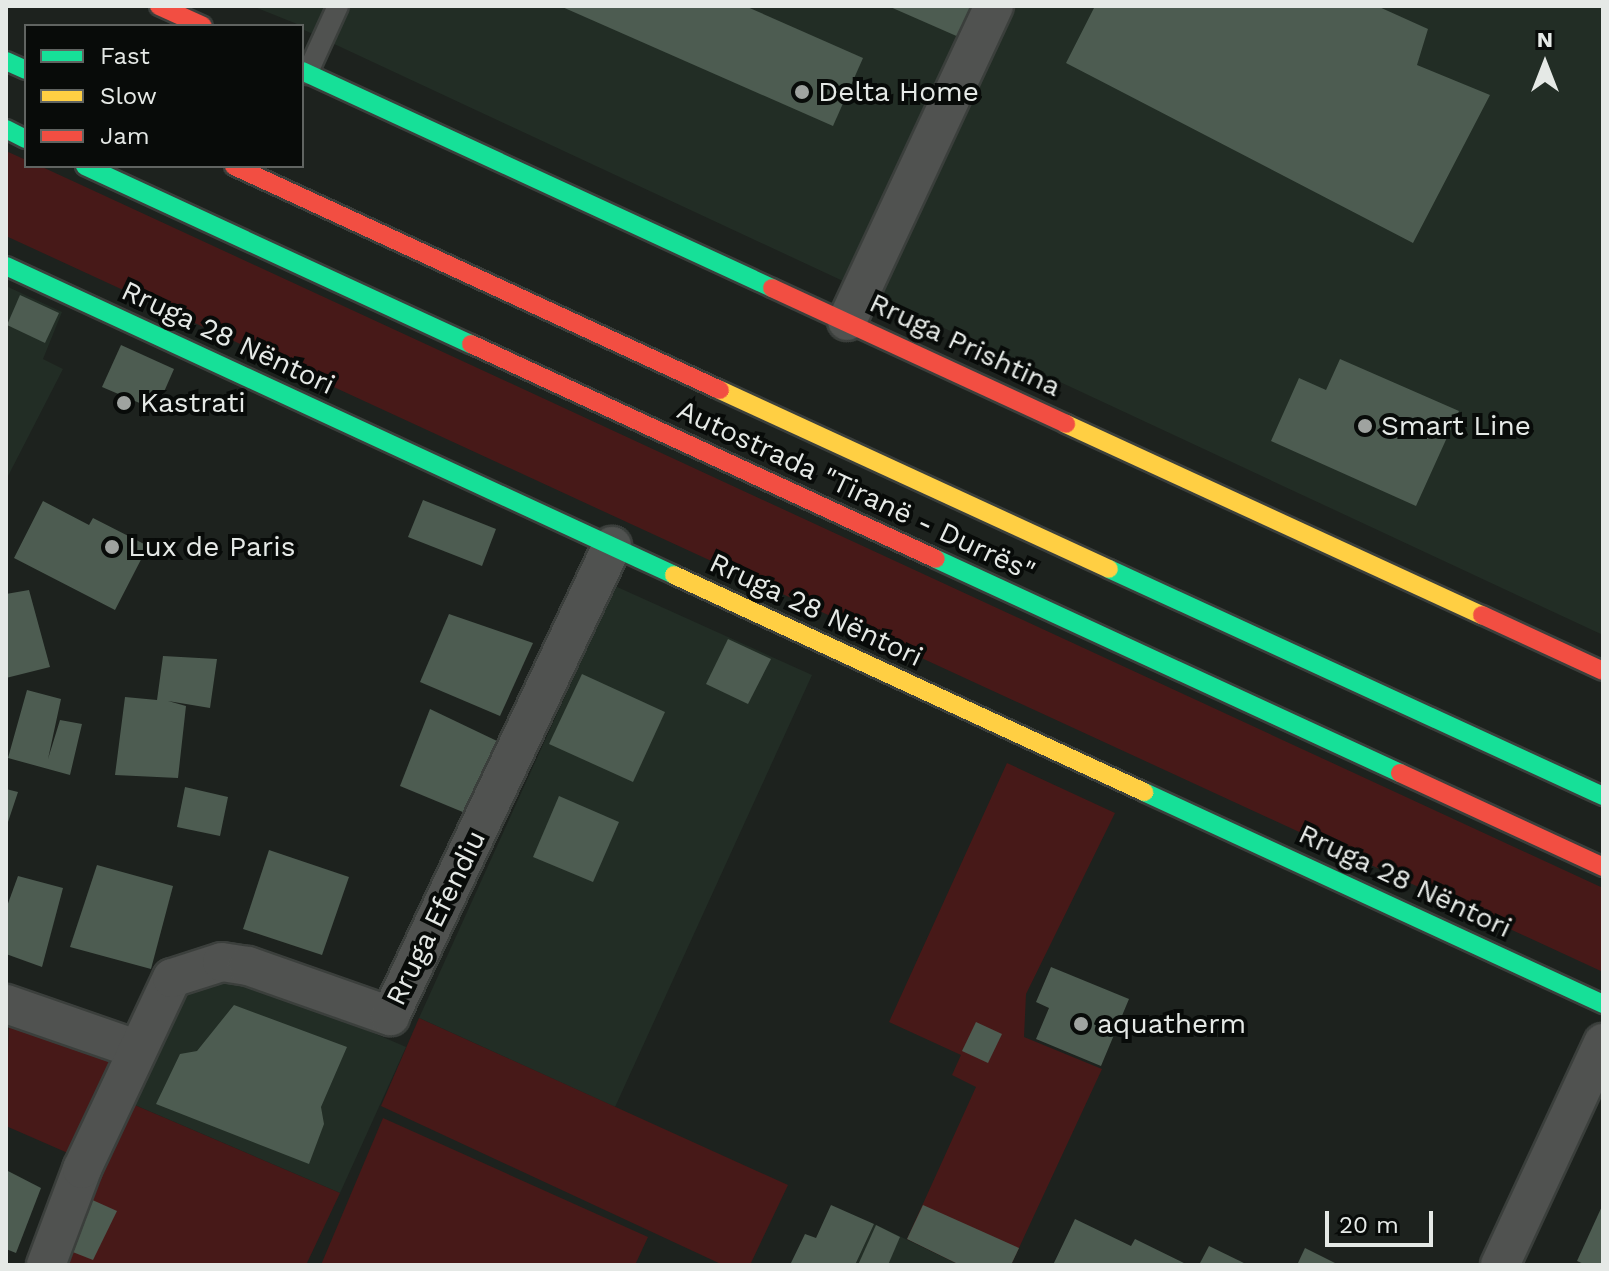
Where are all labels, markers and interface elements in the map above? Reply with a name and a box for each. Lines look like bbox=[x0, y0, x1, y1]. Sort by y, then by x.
legend bbox=[24, 24, 304, 168]
north arrow bbox=[1505, 24, 1585, 104]
text: N bbox=[1537, 27, 1553, 52]
text: Fast bbox=[100, 42, 150, 70]
place label: Delta Home bbox=[818, 75, 979, 109]
text: Slow bbox=[100, 82, 157, 110]
marker: Delta Home bbox=[793, 83, 811, 101]
text: Jam bbox=[100, 122, 150, 150]
street label: Rruga 28 Nëntori bbox=[116, 274, 340, 402]
street label: Rruga Prishtina bbox=[864, 286, 1066, 404]
place label: Kastrati bbox=[140, 386, 246, 420]
street label: Autostrada "Tiranë - Durrës" bbox=[672, 393, 1040, 589]
marker: Kastrati bbox=[115, 394, 133, 412]
place label: Smart Line bbox=[1381, 409, 1531, 443]
marker: Smart Line bbox=[1356, 417, 1374, 435]
place label: Lux de Paris bbox=[128, 530, 296, 564]
marker: Lux de Paris bbox=[103, 538, 121, 556]
street label: Rruga 28 Nëntori bbox=[704, 546, 928, 674]
street label: Rruga 28 Nëntori bbox=[1293, 817, 1517, 945]
street label: Rruga Efendiu bbox=[379, 825, 493, 1011]
place label: aquatherm bbox=[1097, 1007, 1246, 1041]
marker: aquatherm bbox=[1072, 1015, 1090, 1033]
scale bar bbox=[1329, 1195, 1437, 1245]
text: 20 m bbox=[1339, 1211, 1399, 1239]

